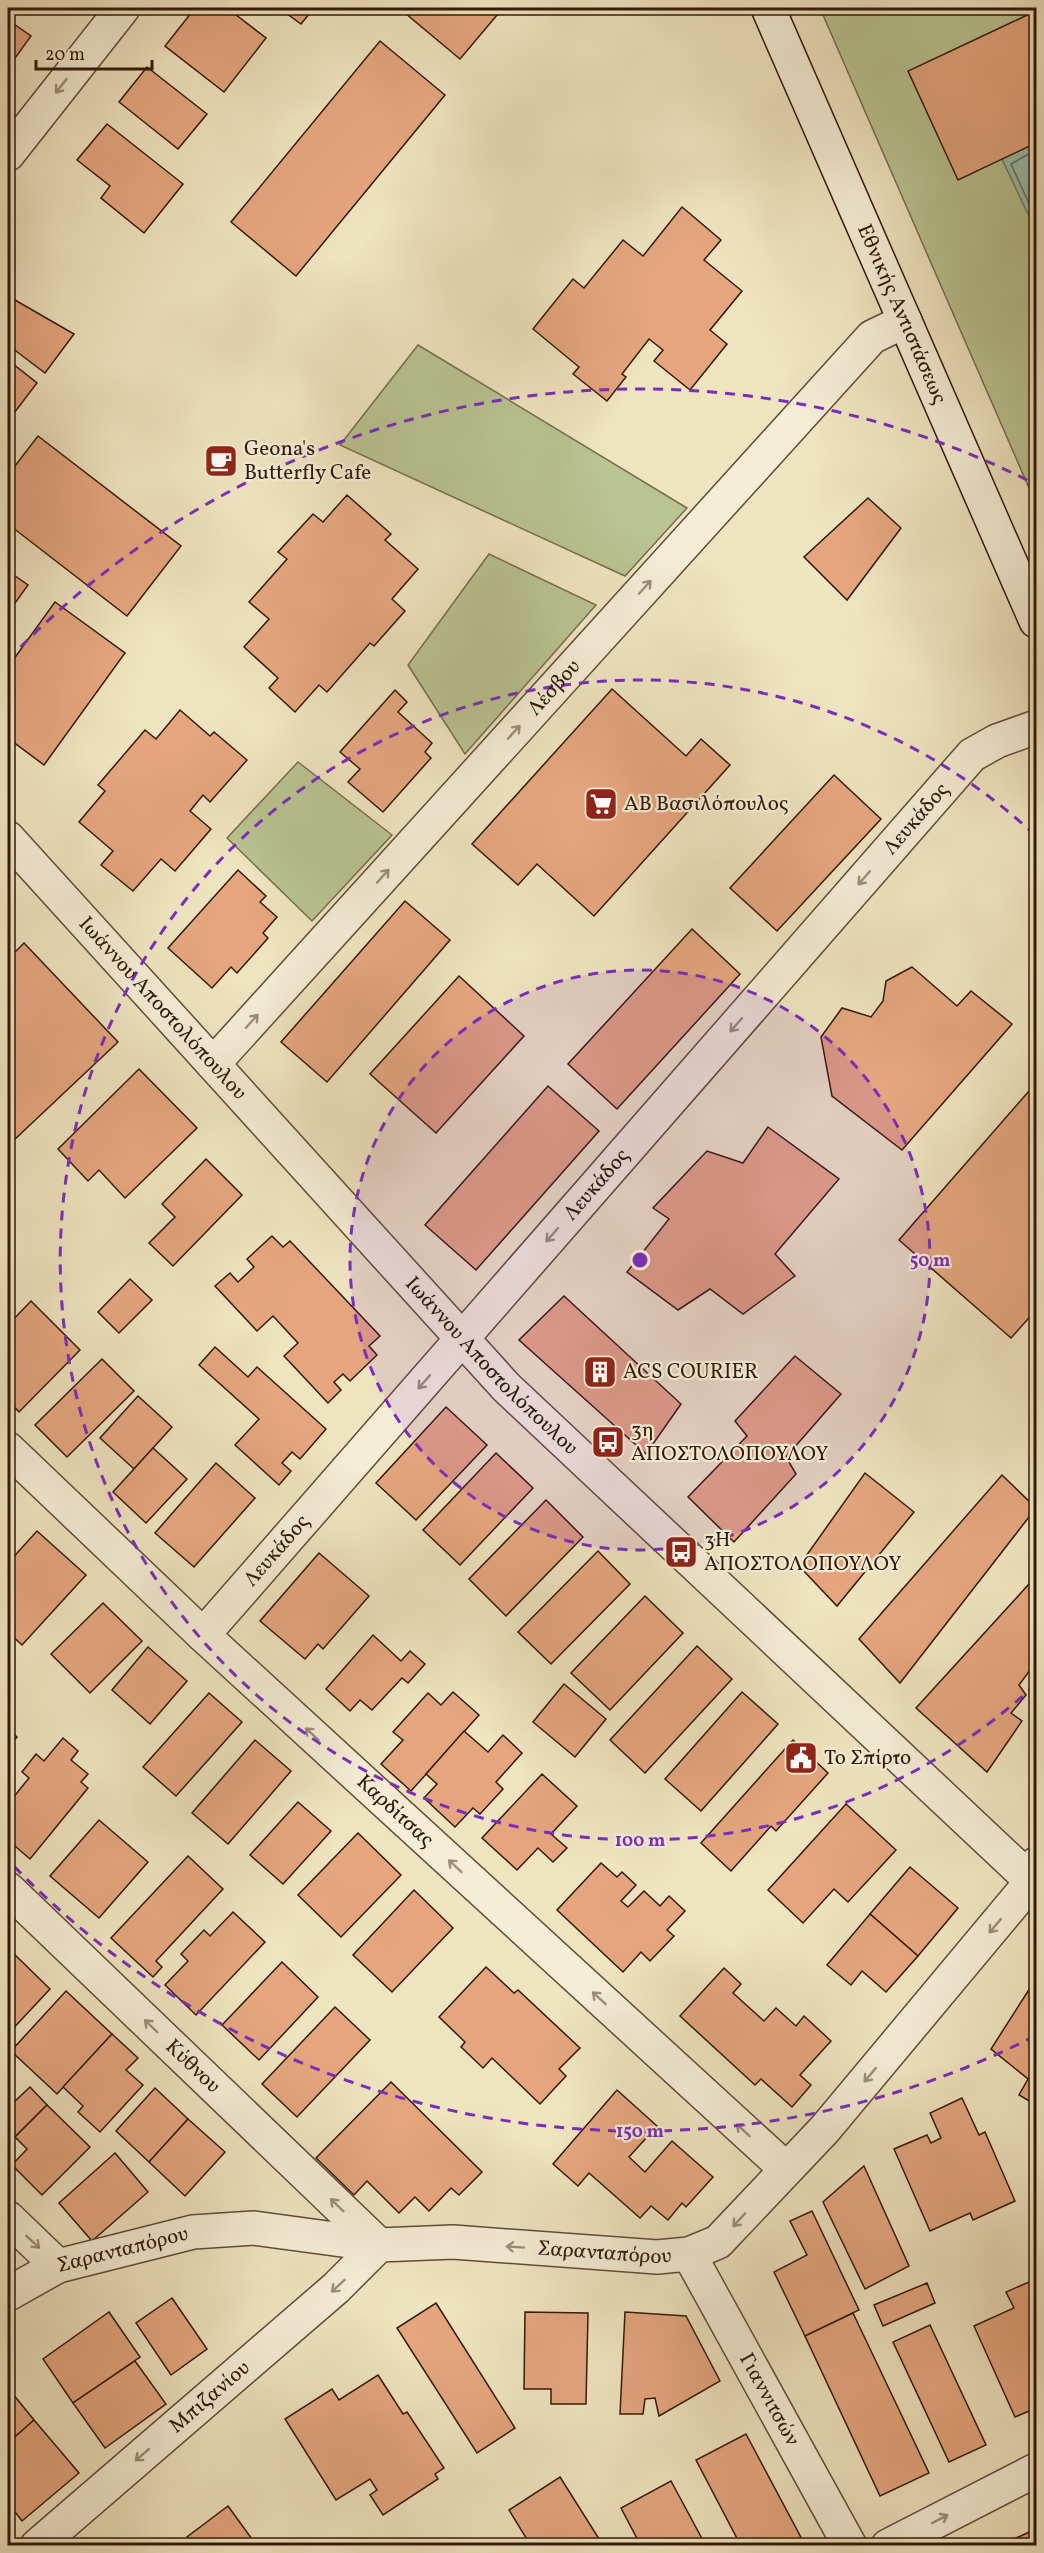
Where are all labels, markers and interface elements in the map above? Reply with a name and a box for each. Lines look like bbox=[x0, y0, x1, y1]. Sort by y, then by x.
scale bar bbox=[36, 33, 152, 71]
text: 20 m bbox=[45, 43, 85, 68]
one-way arrow bbox=[54, 78, 67, 94]
street label: Εθνικής Αντιστάσεως bbox=[850, 220, 954, 409]
place label: Geona's Butterfly Cafe bbox=[244, 435, 371, 488]
cafe icon: Geona's Butterfly Cafe bbox=[203, 443, 239, 479]
one-way arrow bbox=[638, 580, 652, 595]
street label: Λέσβου bbox=[521, 653, 587, 722]
one-way arrow bbox=[507, 725, 521, 740]
street label: Λευκάδος bbox=[877, 776, 956, 861]
supermarket icon: ΑΒ Βασιλόπουλος bbox=[583, 786, 619, 822]
place label: ΑΒ Βασιλόπουλος bbox=[624, 790, 789, 819]
one-way arrow bbox=[376, 869, 390, 884]
one-way arrow bbox=[857, 870, 871, 885]
street label: Ιωάννου Αποστολόπουλου bbox=[72, 910, 253, 1106]
one-way arrow bbox=[245, 1014, 259, 1029]
one-way arrow bbox=[729, 1017, 743, 1032]
street label: Λευκάδος bbox=[557, 1142, 636, 1227]
one-way arrow bbox=[545, 1227, 559, 1242]
text: 50 m bbox=[910, 1249, 950, 1274]
centre of rings bbox=[630, 1250, 650, 1270]
street label: Ιωάννου Αποστολόπουλου bbox=[398, 1270, 584, 1462]
building icon: ACS COURIER bbox=[582, 1354, 618, 1390]
place label: ACS COURIER bbox=[623, 1358, 758, 1387]
one-way arrow bbox=[417, 1374, 431, 1389]
place label: 3η ΑΠΟΣΤΟΛΟΠΟΥΛΟΥ bbox=[631, 1416, 828, 1469]
bus stop icon: 3η ΑΠΟΣΤΟΛΟΠΟΥΛΟΥ bbox=[590, 1424, 626, 1460]
street label: Λευκάδος bbox=[237, 1508, 316, 1593]
place label: 3Η ΑΠΟΣΤΟΛΟΠΟΥΛΟΥ bbox=[704, 1526, 901, 1579]
bus stop icon: 3Η ΑΠΟΣΤΟΛΟΠΟΥΛΟΥ bbox=[663, 1534, 699, 1570]
one-way arrow bbox=[304, 1727, 319, 1741]
public building icon: Το Σπίρτο bbox=[783, 1740, 819, 1776]
place label: Το Σπίρτο bbox=[824, 1744, 911, 1773]
street label: Καρδίτσας bbox=[350, 1768, 440, 1854]
text: 100 m bbox=[615, 1829, 665, 1854]
one-way arrow bbox=[448, 1859, 463, 1873]
one-way arrow bbox=[988, 1918, 1002, 1933]
one-way arrow bbox=[592, 1991, 607, 2005]
one-way arrow bbox=[143, 2019, 158, 2034]
street label: Κύθνου bbox=[159, 2033, 227, 2100]
one-way arrow bbox=[864, 2067, 877, 2083]
text: 150 m bbox=[616, 2120, 664, 2145]
one-way arrow bbox=[735, 2123, 750, 2137]
one-way arrow bbox=[330, 2197, 345, 2212]
one-way arrow bbox=[732, 2212, 746, 2227]
street label: Σαρανταπόρου bbox=[54, 2219, 191, 2280]
street label: Σαρανταπόρου bbox=[537, 2234, 673, 2272]
one-way arrow bbox=[25, 2235, 40, 2249]
one-way arrow bbox=[505, 2241, 525, 2252]
one-way arrow bbox=[330, 2279, 345, 2293]
street label: Γιαννιτσών bbox=[732, 2348, 806, 2451]
street label: Μπιζανίου bbox=[163, 2354, 256, 2440]
one-way arrow bbox=[134, 2448, 150, 2461]
one-way arrow bbox=[930, 2513, 948, 2524]

